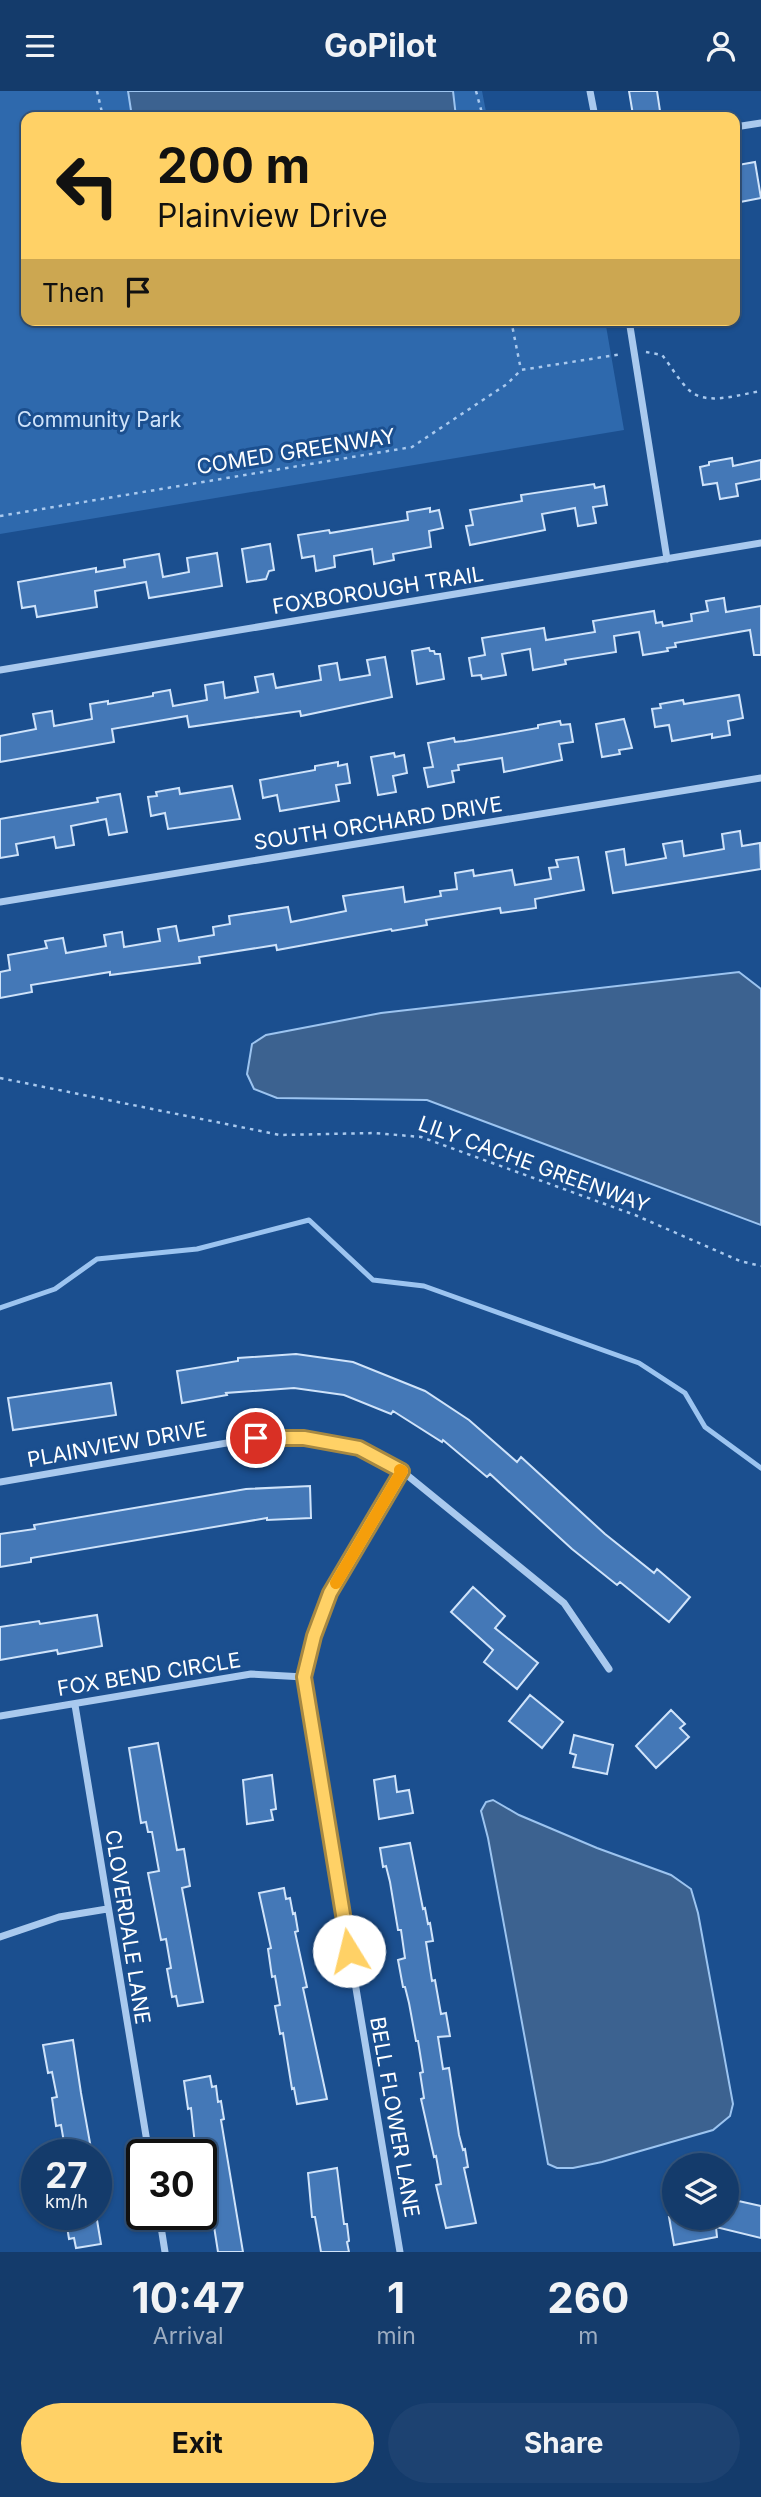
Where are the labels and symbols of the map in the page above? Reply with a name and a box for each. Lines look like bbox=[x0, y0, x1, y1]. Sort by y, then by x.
park label: Community Park bbox=[17, 407, 182, 432]
street label: COMED GREENWAY bbox=[195, 423, 397, 479]
street label: FOXBOROUGH TRAIL bbox=[271, 561, 485, 619]
street label: SOUTH ORCHARD DRIVE bbox=[252, 791, 504, 855]
street label: LILY CACHE GREENWAY bbox=[415, 1111, 653, 1217]
pin bbox=[226, 1408, 286, 1468]
street label: PLAINVIEW DRIVE bbox=[25, 1416, 209, 1472]
street label: FOX BEND CIRCLE bbox=[55, 1647, 243, 1701]
street label: CLOVERDALE LANE bbox=[100, 1828, 156, 2026]
position arrow bbox=[312, 1914, 386, 1988]
street label: BELL FLOWER LANE bbox=[365, 2015, 425, 2219]
speed limit sign: 30 bbox=[126, 2139, 217, 2230]

